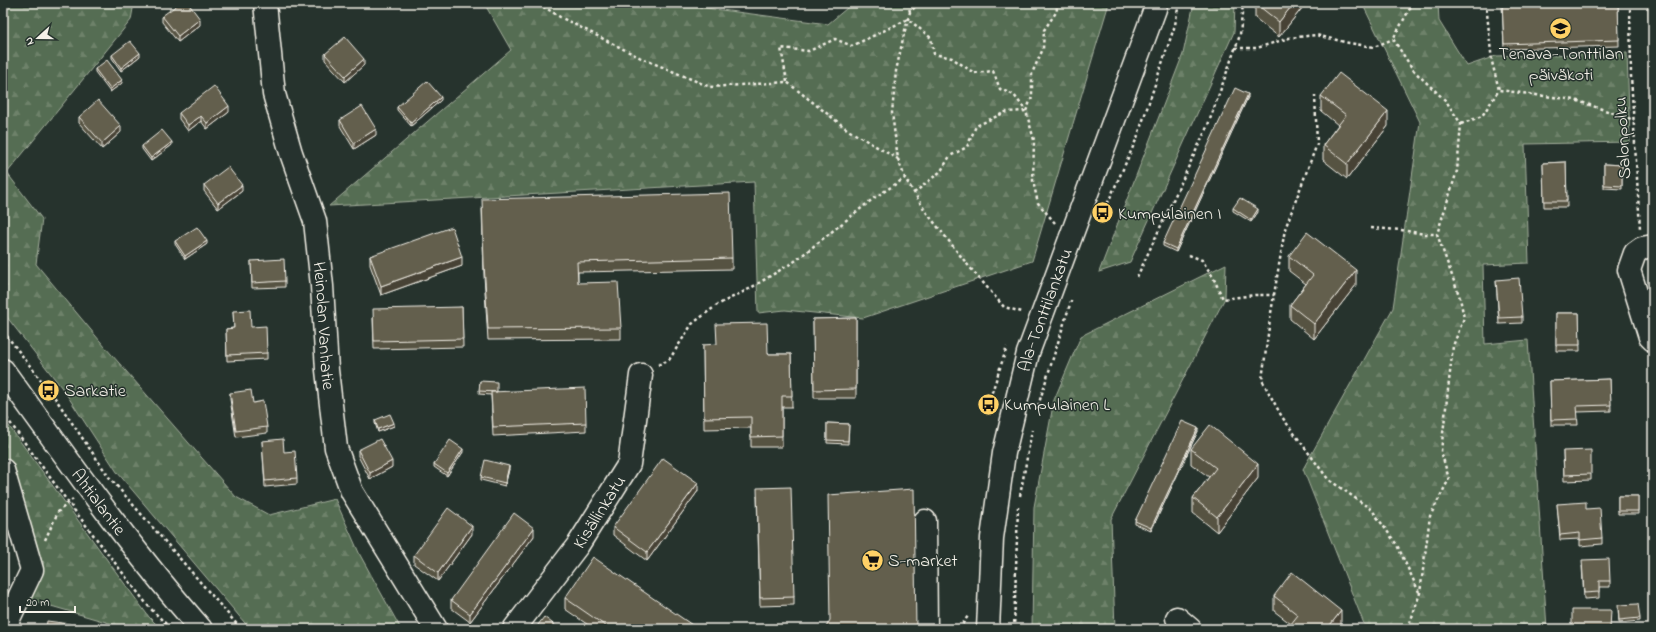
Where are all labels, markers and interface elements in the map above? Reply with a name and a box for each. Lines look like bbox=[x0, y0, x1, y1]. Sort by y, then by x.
school or university icon: Tenava-Tonttilan päiväkoti bbox=[1548, 15, 1574, 41]
north arrow bbox=[18, 18, 58, 58]
text: N bbox=[21, 35, 38, 48]
place label: Tenava-Tonttilan päiväkoti bbox=[1498, 42, 1624, 89]
street label: Salonpolku bbox=[1609, 96, 1639, 180]
bus stop icon: Kumpulainen I bbox=[1090, 200, 1116, 226]
place label: Kumpulainen I bbox=[1118, 202, 1222, 228]
street label: Ala-Tonttilankatu bbox=[1013, 245, 1080, 374]
street label: Heinolan Vanhatie bbox=[304, 260, 340, 392]
bus stop icon: Sarkatie bbox=[36, 377, 62, 403]
place label: Sarkatie bbox=[64, 379, 127, 405]
bus stop icon: Kumpulainen L bbox=[975, 391, 1001, 417]
place label: Kumpulainen L bbox=[1004, 393, 1110, 419]
street label: Ahtialantie bbox=[64, 464, 132, 543]
street label: Kisällinkatu bbox=[568, 471, 634, 555]
supermarket icon: S-market bbox=[859, 547, 885, 573]
place label: S-market bbox=[888, 549, 958, 575]
scale bar bbox=[20, 588, 75, 614]
text: 20 m bbox=[26, 594, 49, 612]

